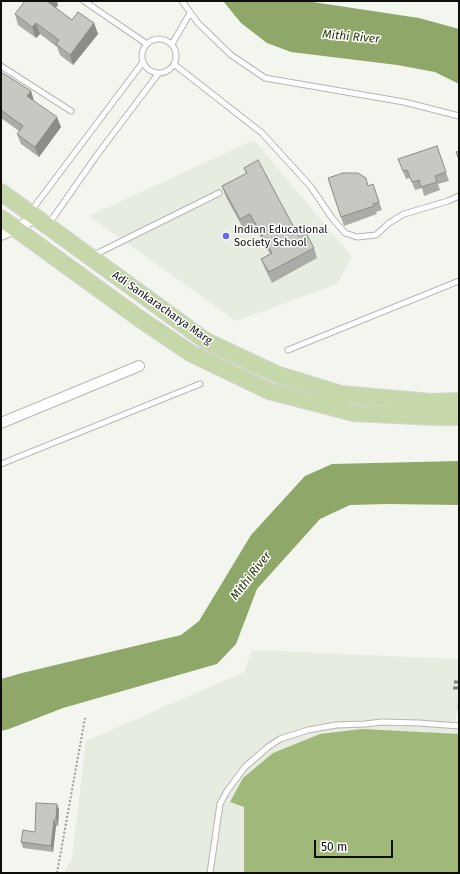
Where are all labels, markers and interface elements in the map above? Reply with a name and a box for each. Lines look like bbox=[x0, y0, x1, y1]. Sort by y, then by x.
water label: Mithi River bbox=[322, 27, 380, 47]
place label: Indian Educational Society School bbox=[234, 223, 328, 249]
marker: Indian Educational Society School bbox=[221, 231, 231, 241]
street label: Adi Sankaracharya Marg bbox=[109, 268, 215, 348]
water label: Mithi River bbox=[228, 549, 274, 603]
scale bar bbox=[316, 832, 395, 858]
text: 50 m bbox=[321, 840, 347, 854]

